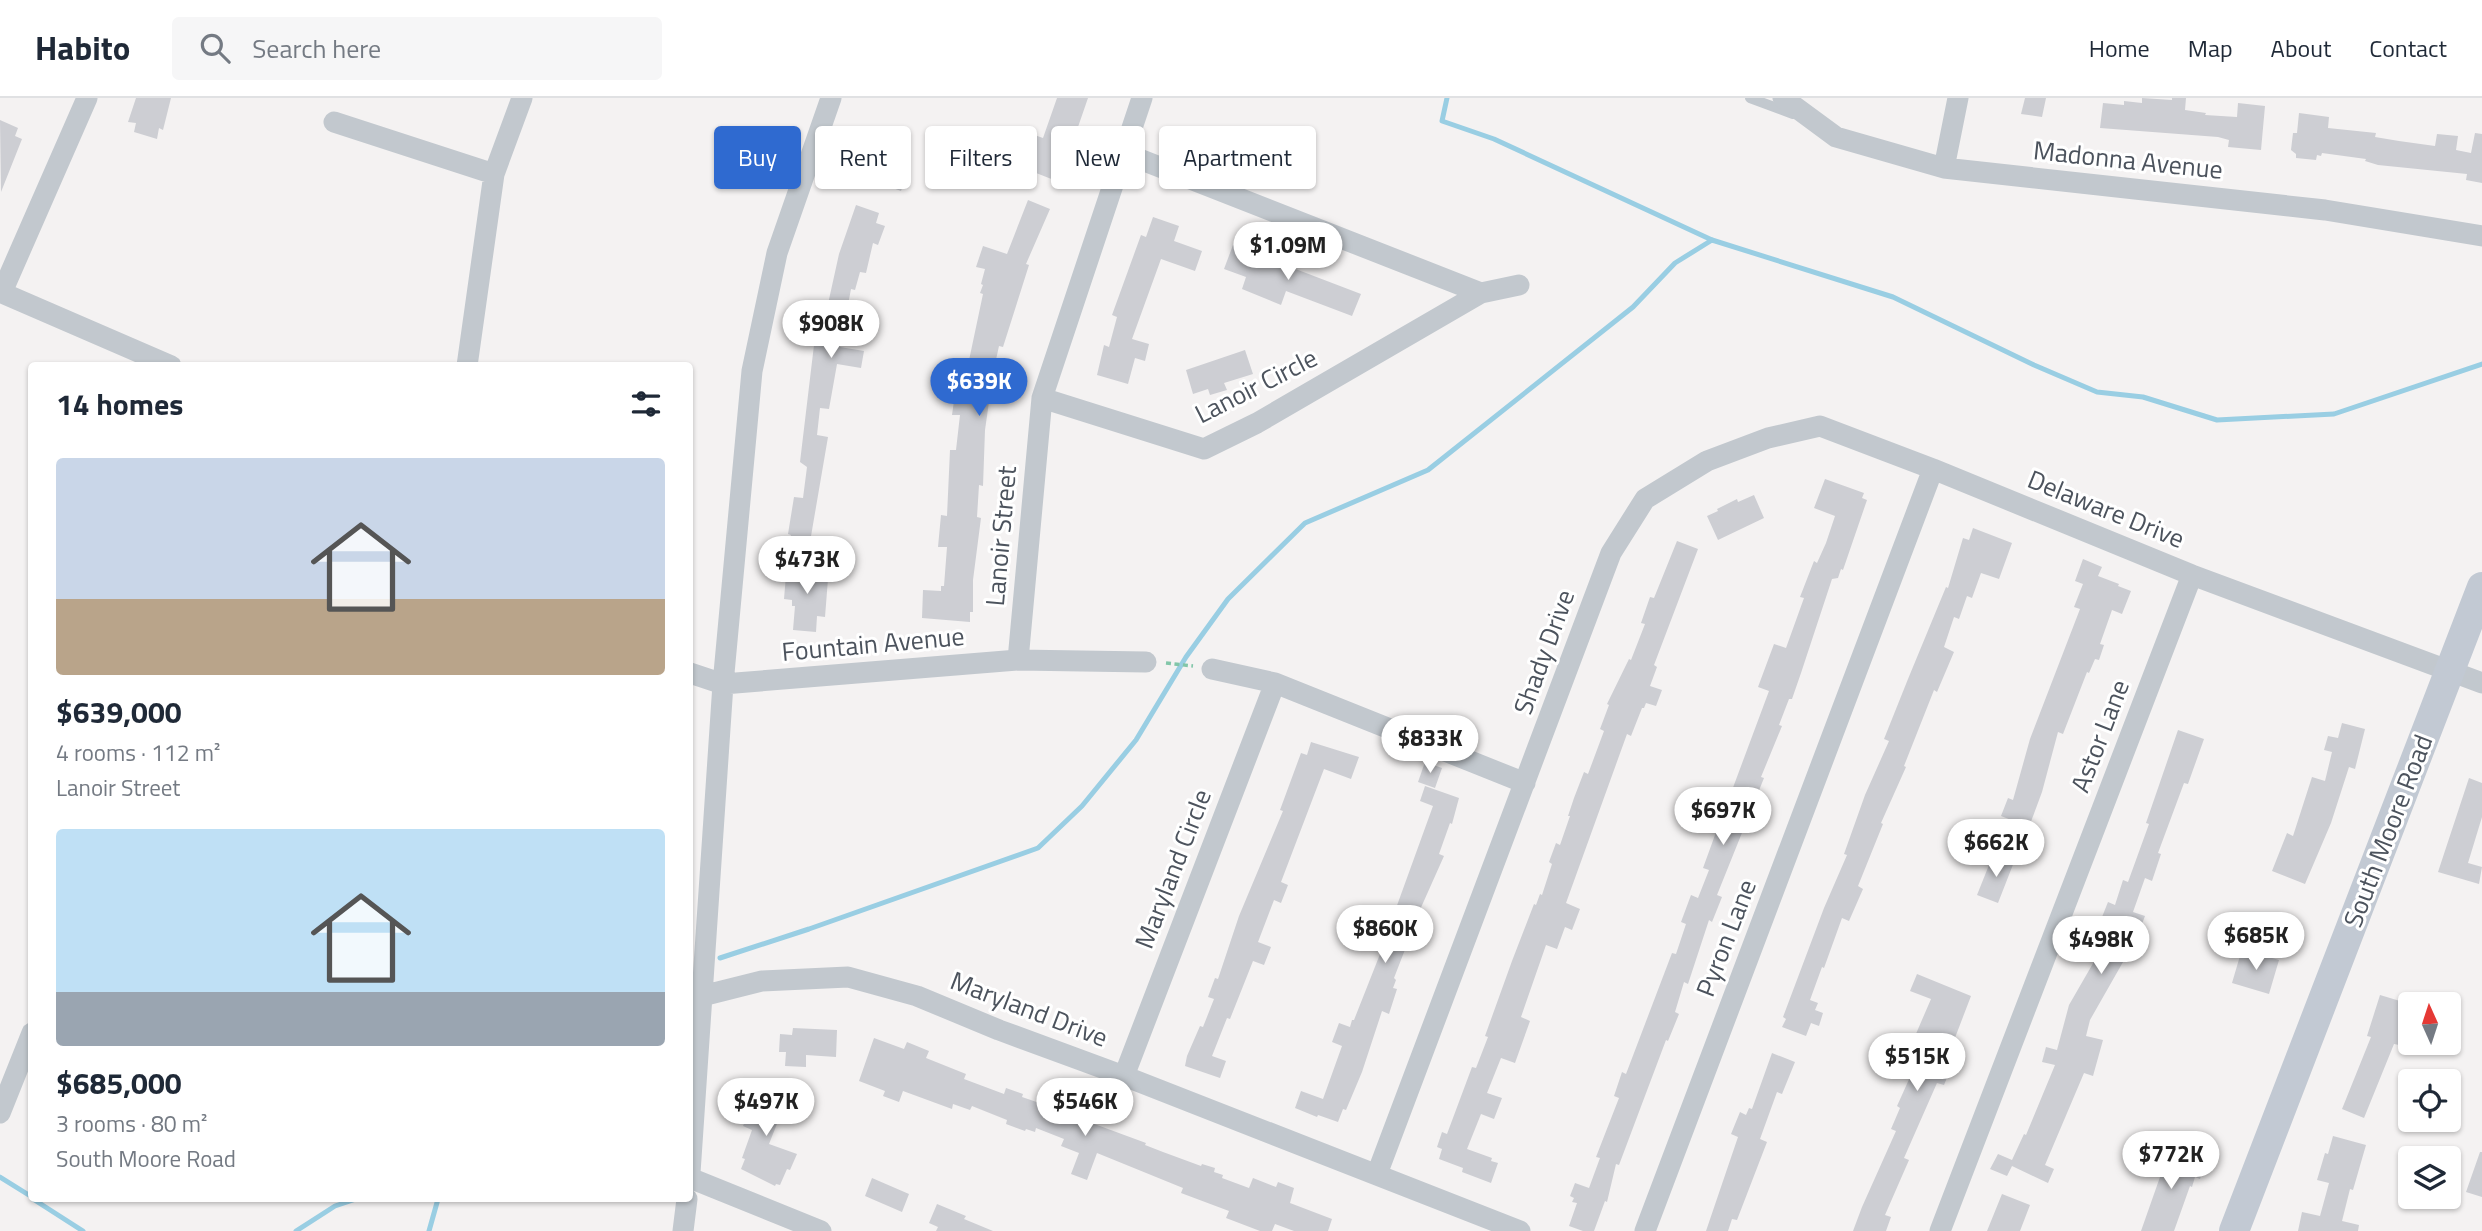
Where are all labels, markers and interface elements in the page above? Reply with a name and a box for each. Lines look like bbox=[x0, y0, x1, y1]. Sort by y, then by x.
search box bbox=[172, 17, 662, 80]
text: Habito bbox=[35, 23, 130, 73]
icon: search bbox=[196, 29, 234, 67]
text: Search here bbox=[252, 29, 381, 68]
text: Home bbox=[2089, 30, 2150, 66]
text: Map bbox=[2188, 30, 2233, 66]
text: About bbox=[2271, 30, 2331, 66]
text: Contact bbox=[2369, 30, 2447, 66]
chip: Buy bbox=[714, 126, 801, 189]
chip: Rent bbox=[815, 126, 911, 189]
chip: Filters bbox=[925, 126, 1037, 189]
chip: New bbox=[1051, 126, 1145, 189]
chip: Apartment bbox=[1159, 126, 1316, 189]
street label: Madonna Avenue bbox=[2031, 130, 2225, 189]
pin: $1.09M bbox=[1231, 222, 1345, 282]
text: $1.09M bbox=[1249, 227, 1327, 262]
pin: $908K bbox=[782, 300, 880, 360]
text: $908K bbox=[798, 305, 864, 340]
street label: Lanoir Circle bbox=[1188, 338, 1324, 433]
pin: $639K bbox=[930, 358, 1028, 418]
text: $639K bbox=[946, 363, 1012, 398]
text: 14 homes bbox=[56, 381, 183, 427]
icon: filters bbox=[627, 385, 665, 423]
street label: Delaware Drive bbox=[2022, 459, 2190, 558]
street label: Lanoir Street bbox=[975, 464, 1026, 608]
icon: home bbox=[298, 504, 424, 630]
pin: $473K bbox=[758, 536, 856, 596]
text: $473K bbox=[774, 541, 840, 576]
street label: Shady Drive bbox=[1503, 584, 1584, 720]
street label: Fountain Avenue bbox=[780, 616, 966, 671]
street label: Astor Lane bbox=[2060, 674, 2139, 798]
text: $639,000 bbox=[56, 689, 182, 735]
pin: $833K bbox=[1381, 716, 1479, 775]
text: $833K bbox=[1397, 720, 1463, 755]
street label: South Moore Road bbox=[2333, 729, 2442, 933]
text: 4 rooms · 112 m² bbox=[56, 735, 220, 770]
text: Lanoir Street bbox=[56, 770, 180, 805]
street label: Maryland Circle bbox=[1124, 783, 1221, 954]
pin: $697K bbox=[1674, 788, 1772, 847]
text: $697K bbox=[1690, 792, 1756, 827]
pin: $662K bbox=[1947, 820, 2045, 879]
text: $662K bbox=[1963, 824, 2029, 859]
street label: Pyron Lane bbox=[1685, 874, 1766, 1002]
icon: home bbox=[298, 875, 424, 1001]
pin: $860K bbox=[1336, 906, 1434, 965]
text: $860K bbox=[1352, 910, 1418, 945]
pin: $685K bbox=[2207, 912, 2305, 972]
pin: $498K bbox=[2052, 916, 2150, 976]
text: $685K bbox=[2223, 917, 2289, 952]
text: $498K bbox=[2068, 921, 2134, 956]
street label: Maryland Drive bbox=[945, 961, 1114, 1056]
north arrow bbox=[2398, 992, 2460, 1055]
map controls bbox=[2398, 992, 2461, 1209]
pin: $515K bbox=[1868, 1034, 1966, 1093]
text: $515K bbox=[1884, 1038, 1950, 1073]
text: $685,000 bbox=[56, 1060, 182, 1106]
button: locate bbox=[2398, 1069, 2461, 1132]
pin: $497K bbox=[717, 1079, 815, 1138]
pin: $546K bbox=[1036, 1079, 1134, 1138]
text: $497K bbox=[733, 1083, 799, 1118]
text: $546K bbox=[1052, 1083, 1118, 1118]
text: 3 rooms · 80 m² bbox=[56, 1106, 207, 1141]
pin: $772K bbox=[2122, 1132, 2220, 1191]
text: $772K bbox=[2138, 1136, 2204, 1171]
text: South Moore Road bbox=[56, 1141, 236, 1176]
button: layers bbox=[2398, 1146, 2461, 1209]

